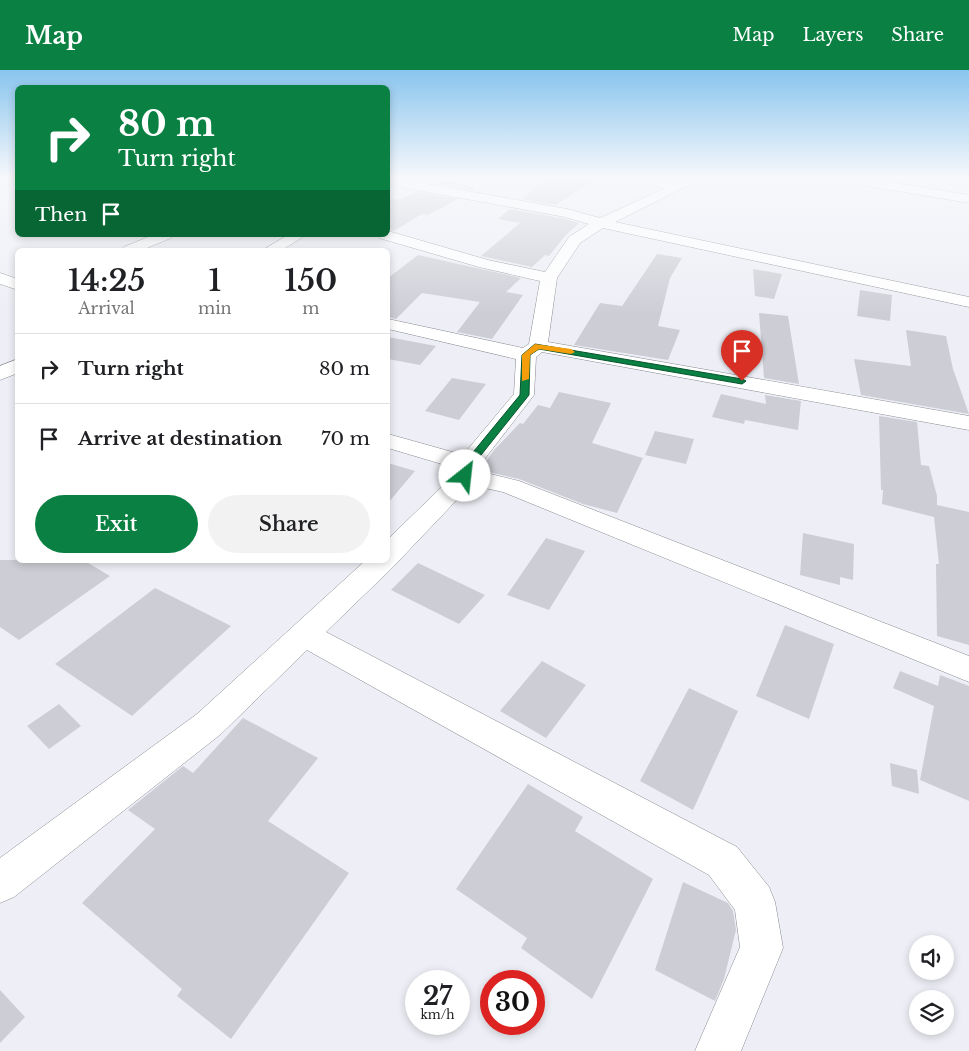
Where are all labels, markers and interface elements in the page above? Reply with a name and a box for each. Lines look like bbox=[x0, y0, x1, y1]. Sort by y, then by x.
text: Map bbox=[25, 21, 83, 50]
text: Map bbox=[733, 24, 774, 46]
text: Layers bbox=[802, 24, 863, 46]
text: Share bbox=[891, 24, 944, 46]
text: 80 m bbox=[118, 102, 215, 145]
icon: right bbox=[35, 105, 100, 170]
text: Turn right bbox=[118, 145, 236, 172]
icon: arrive bbox=[97, 200, 125, 228]
text: Then bbox=[35, 203, 87, 226]
text: 14:25 bbox=[68, 262, 145, 299]
text: 1 bbox=[208, 262, 221, 299]
text: 150 bbox=[284, 262, 337, 299]
text: Arrival bbox=[78, 298, 135, 318]
text: min bbox=[198, 298, 232, 318]
text: m bbox=[302, 298, 319, 318]
pin bbox=[721, 330, 763, 381]
icon: arrive bbox=[728, 337, 756, 365]
icon: right bbox=[35, 355, 63, 383]
text: Turn right bbox=[78, 357, 184, 380]
text: 80 m bbox=[319, 357, 370, 380]
icon: arrive bbox=[35, 425, 63, 453]
text: Arrive at destination bbox=[78, 427, 282, 450]
text: 70 m bbox=[321, 427, 370, 450]
position arrow bbox=[438, 449, 490, 501]
button: Exit bbox=[35, 495, 198, 553]
button: Share bbox=[208, 495, 370, 553]
map controls bbox=[909, 935, 954, 1035]
button: sound bbox=[909, 935, 954, 980]
speed limit sign: 30 bbox=[480, 970, 545, 1035]
text: 27 bbox=[423, 981, 452, 1012]
button: layers bbox=[909, 990, 954, 1035]
text: km/h bbox=[420, 1007, 455, 1022]

